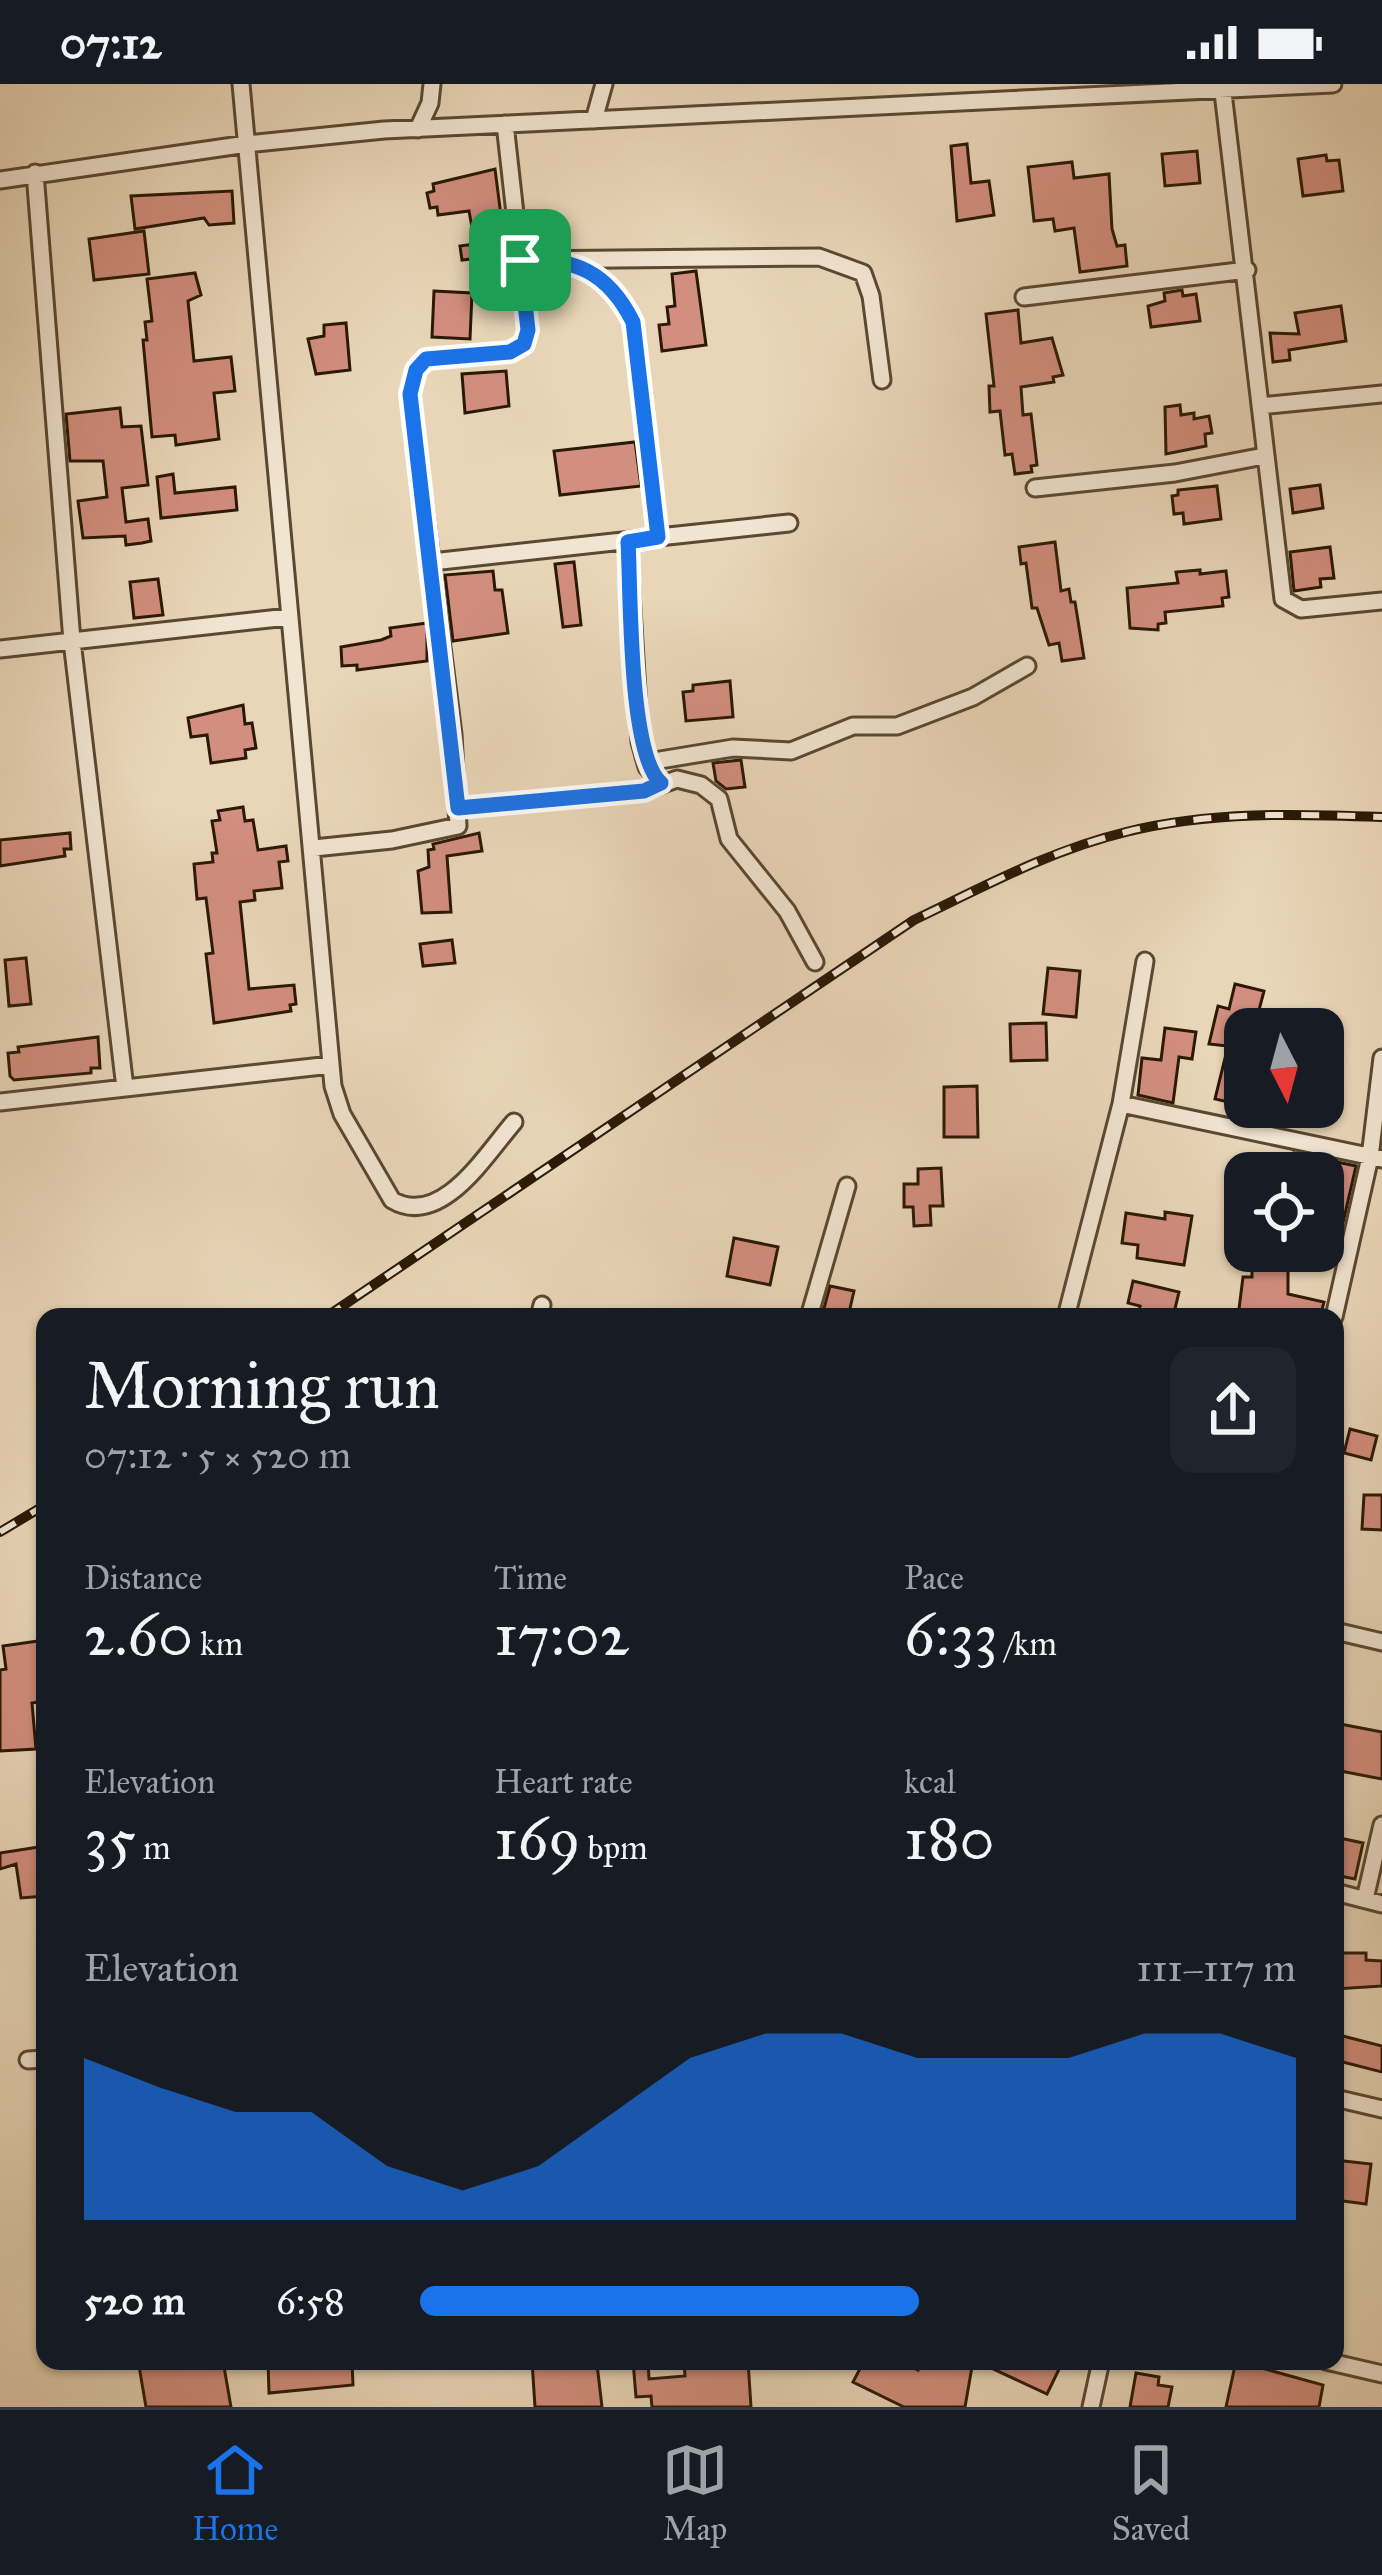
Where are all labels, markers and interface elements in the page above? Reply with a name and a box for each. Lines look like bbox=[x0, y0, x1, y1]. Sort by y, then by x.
text: 07:12 bbox=[60, 15, 162, 70]
pin bbox=[469, 209, 571, 311]
icon: arrive bbox=[487, 227, 553, 293]
north arrow bbox=[1224, 1008, 1344, 1128]
map controls bbox=[1224, 1008, 1344, 1272]
button: locate bbox=[1224, 1152, 1344, 1272]
text: Morning run bbox=[84, 1345, 440, 1426]
button: share bbox=[1170, 1347, 1296, 1473]
text: 07:12 · 5 × 520 m bbox=[84, 1431, 351, 1479]
text: Distance bbox=[84, 1558, 202, 1598]
text: Time bbox=[494, 1558, 567, 1598]
text: Pace bbox=[904, 1558, 964, 1598]
text: 2.60 bbox=[84, 1598, 193, 1671]
text: 17:02 bbox=[494, 1598, 629, 1671]
text: 6:33 bbox=[904, 1598, 998, 1671]
text: km bbox=[193, 1624, 243, 1664]
text: /km bbox=[998, 1624, 1057, 1664]
text: Elevation bbox=[84, 1762, 215, 1802]
text: Heart rate bbox=[494, 1762, 633, 1802]
text: kcal bbox=[904, 1762, 956, 1802]
text: 35 bbox=[84, 1802, 136, 1875]
text: 169 bbox=[494, 1802, 581, 1875]
text: 180 bbox=[904, 1802, 995, 1875]
text: m bbox=[136, 1828, 171, 1868]
text: bpm bbox=[581, 1828, 648, 1868]
text: Elevation bbox=[84, 1944, 239, 1992]
text: 111–117 m bbox=[1137, 1944, 1296, 1992]
text: 520 m bbox=[84, 2277, 185, 2325]
text: 6:58 bbox=[276, 2277, 345, 2325]
tab: Home bbox=[192, 2437, 278, 2549]
tab: Map bbox=[662, 2437, 728, 2549]
tab: Saved bbox=[1112, 2437, 1190, 2549]

